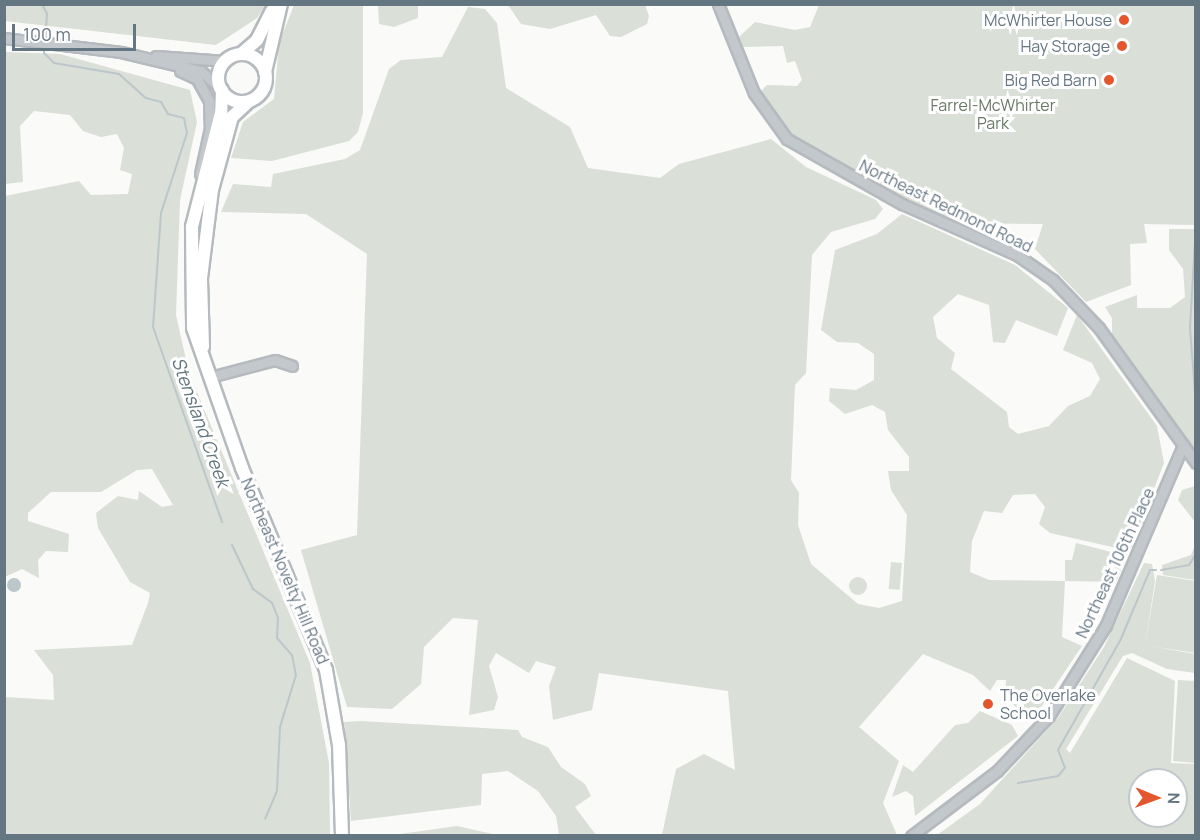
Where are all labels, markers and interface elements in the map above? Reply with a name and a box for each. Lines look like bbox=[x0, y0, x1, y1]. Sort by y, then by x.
place label: McWhirter House bbox=[984, 10, 1112, 30]
scale bar bbox=[15, 12, 140, 50]
marker: McWhirter House bbox=[1117, 13, 1131, 27]
text: 100 m bbox=[23, 22, 71, 46]
place label: Hay Storage bbox=[1020, 36, 1110, 56]
marker: Hay Storage bbox=[1115, 39, 1129, 53]
place label: Big Red Barn bbox=[1005, 70, 1097, 90]
marker: Big Red Barn bbox=[1102, 73, 1116, 87]
park label: Farrel-McWhirter Park bbox=[931, 95, 1055, 133]
street label: Northeast Redmond Road bbox=[856, 156, 1036, 256]
water label: Stensland Creek bbox=[167, 354, 235, 490]
street label: Northeast Novelty Hill Road bbox=[237, 475, 333, 667]
street label: Northeast 106th Place bbox=[1072, 485, 1158, 641]
place label: The Overlake School bbox=[1000, 685, 1096, 723]
marker: The Overlake School bbox=[981, 697, 995, 711]
north arrow bbox=[1128, 768, 1188, 828]
text: N bbox=[1163, 792, 1185, 804]

